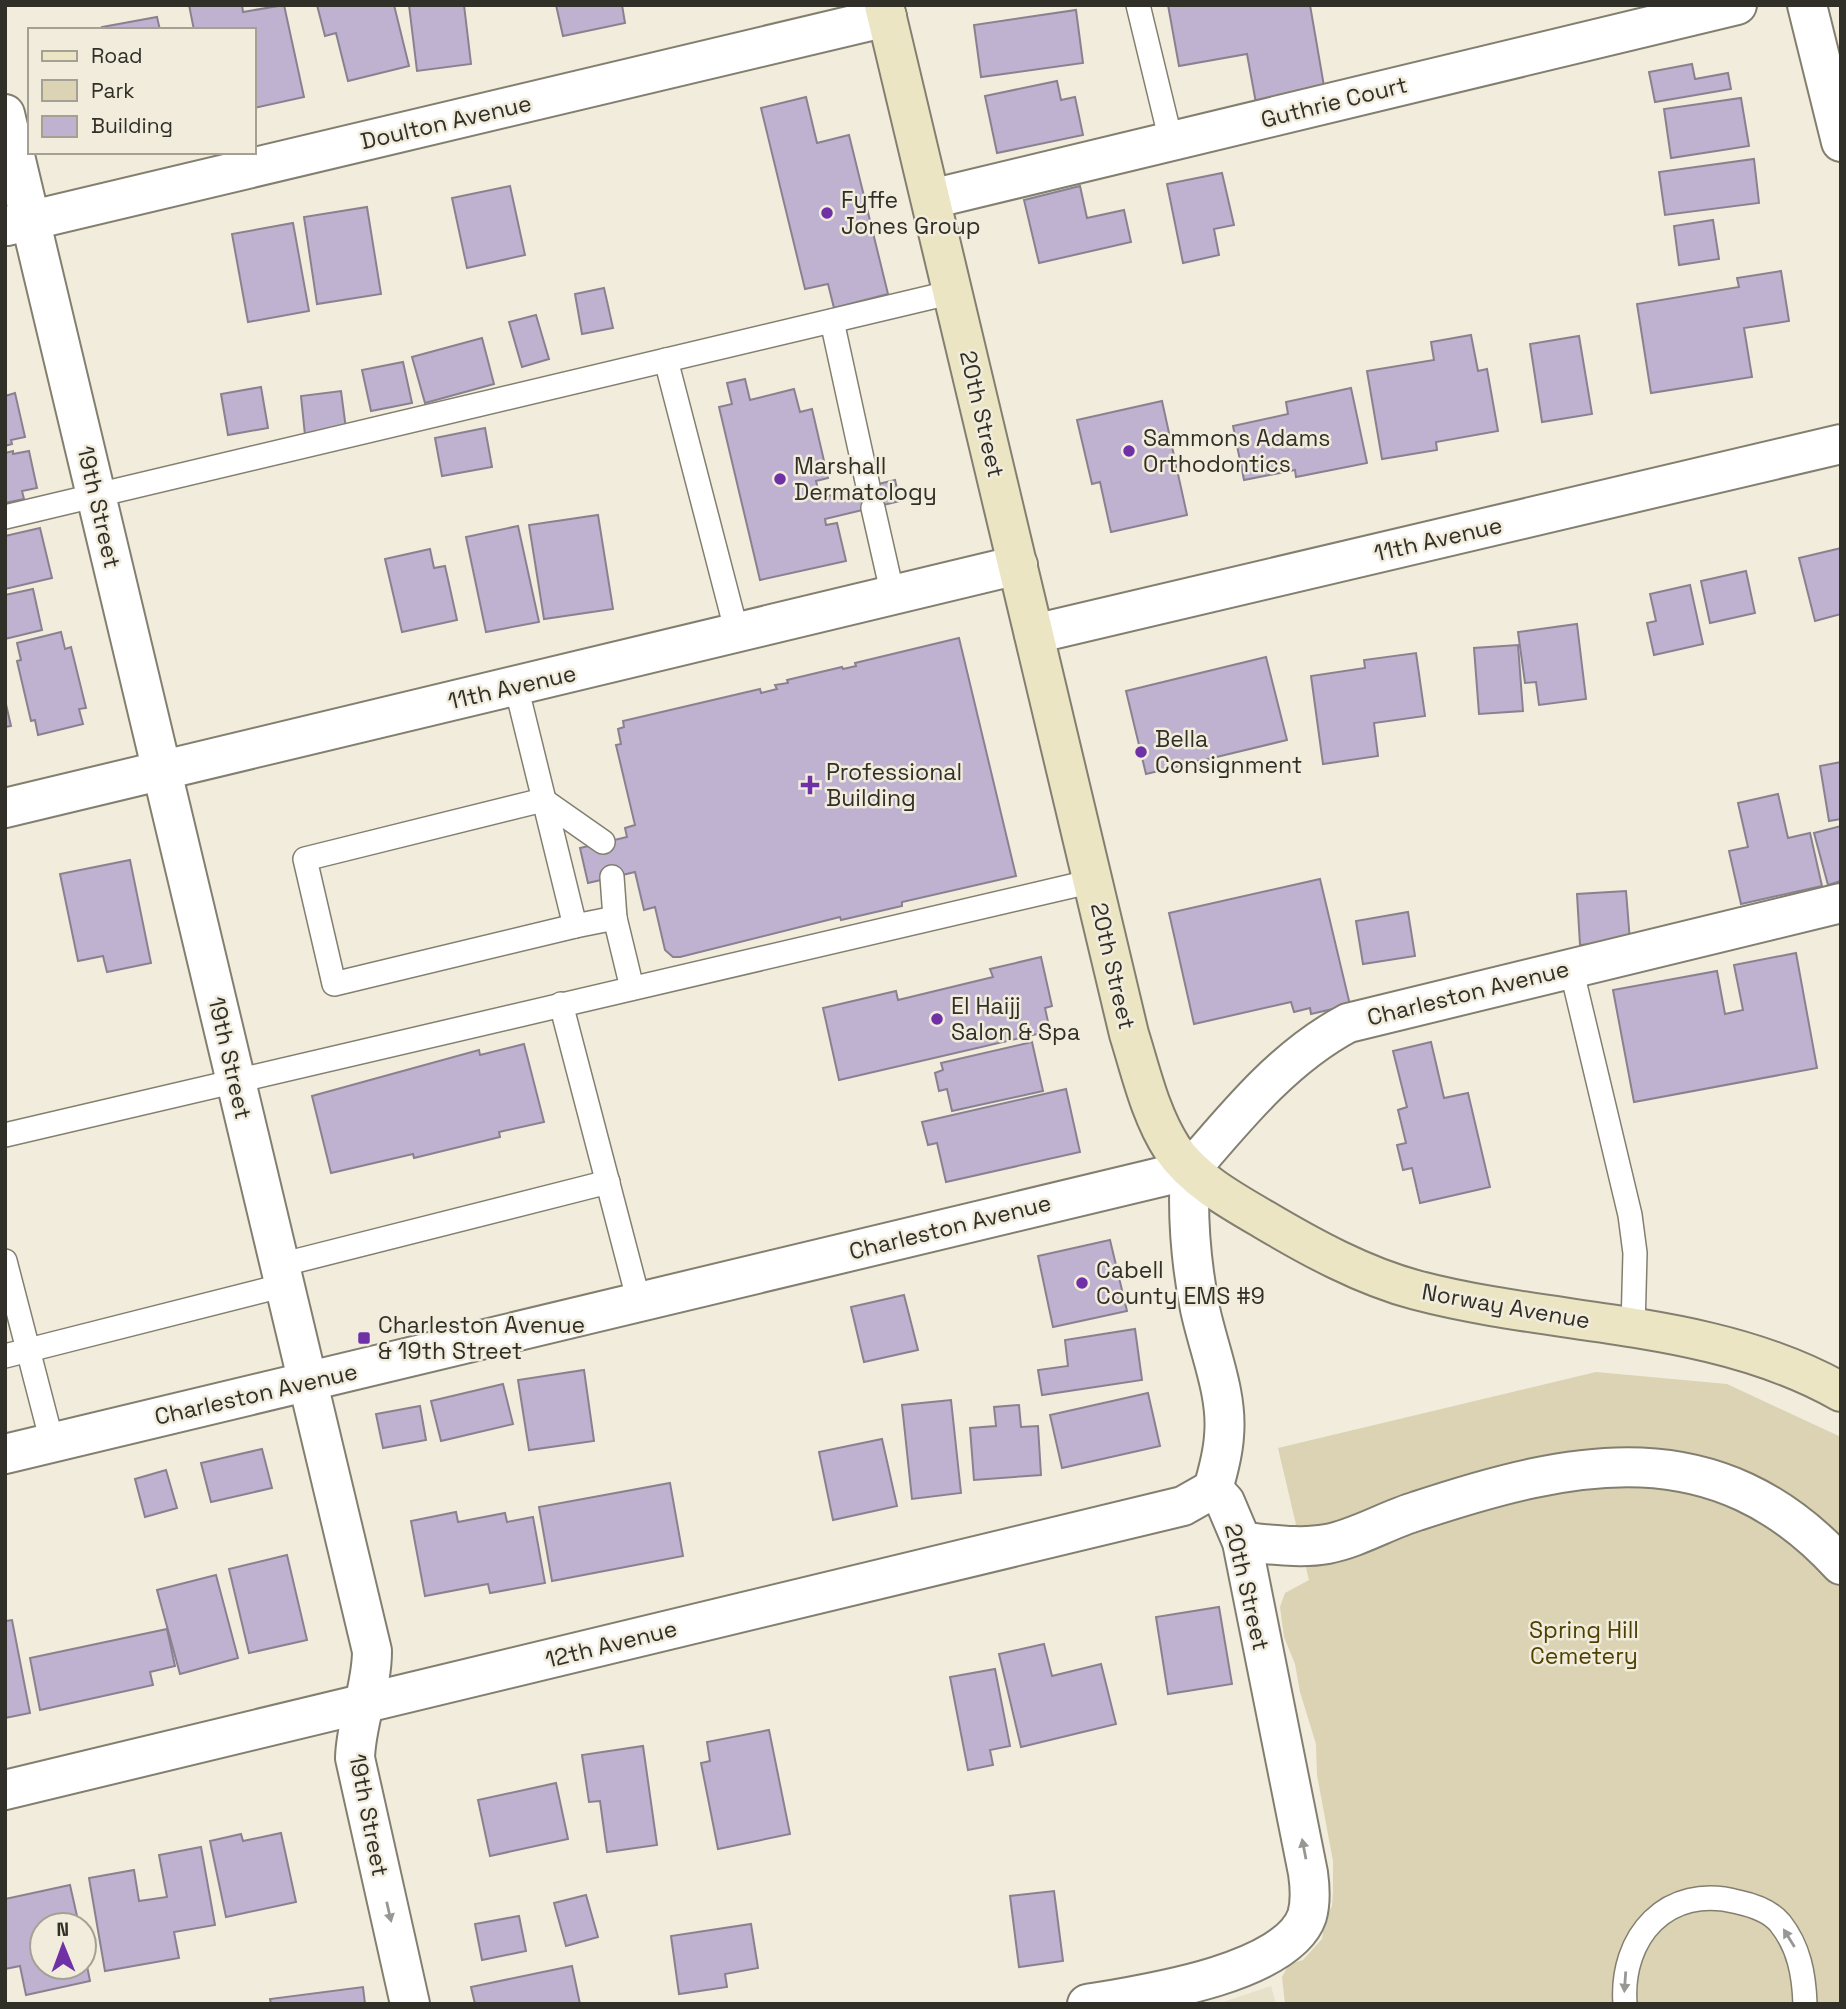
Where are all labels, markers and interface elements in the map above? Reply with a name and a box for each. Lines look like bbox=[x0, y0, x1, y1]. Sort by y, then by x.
legend bbox=[28, 28, 256, 154]
text: Road bbox=[91, 42, 143, 69]
street label: Guthrie Court bbox=[1258, 69, 1410, 135]
text: Park bbox=[91, 77, 135, 104]
street label: Doulton Avenue bbox=[358, 88, 534, 156]
text: Building bbox=[91, 112, 173, 139]
place label: Fyffe Jones Group bbox=[841, 185, 981, 241]
marker: Fyffe Jones Group bbox=[819, 205, 835, 221]
street label: 20th Street bbox=[953, 348, 1011, 480]
place label: Sammons Adams Orthodontics bbox=[1143, 423, 1330, 479]
street label: 19th Street bbox=[70, 443, 128, 571]
marker: Sammons Adams Orthodontics bbox=[1121, 443, 1137, 459]
place label: Marshall Dermatology bbox=[794, 451, 937, 507]
marker: Marshall Dermatology bbox=[772, 471, 788, 487]
street label: 11th Avenue bbox=[1371, 510, 1505, 568]
street label: 11th Avenue bbox=[445, 658, 579, 716]
place label: Bella Consignment bbox=[1155, 724, 1302, 780]
marker: Bella Consignment bbox=[1133, 744, 1149, 760]
place label: Professional Building bbox=[826, 757, 962, 813]
marker: Professional Building bbox=[800, 775, 820, 795]
street label: 20th Street bbox=[1084, 900, 1142, 1032]
street label: Charleston Avenue bbox=[1364, 953, 1572, 1033]
place label: El Haijj Salon & Spa bbox=[951, 991, 1080, 1047]
street label: 19th Street bbox=[201, 994, 259, 1122]
marker: El Haijj Salon & Spa bbox=[929, 1011, 945, 1027]
street label: Charleston Avenue bbox=[846, 1187, 1054, 1267]
place label: Cabell County EMS #9 bbox=[1096, 1255, 1265, 1311]
marker: Cabell County EMS #9 bbox=[1074, 1275, 1090, 1291]
street label: Norway Avenue bbox=[1420, 1276, 1592, 1336]
place label: Charleston Avenue & 19th Street bbox=[378, 1310, 585, 1366]
marker: Charleston Avenue & 19th Street bbox=[356, 1330, 372, 1346]
street label: Charleston Avenue bbox=[152, 1356, 360, 1432]
street label: 20th Street bbox=[1218, 1521, 1276, 1653]
street label: 12th Avenue bbox=[542, 1613, 680, 1675]
park label: Spring Hill Cemetery bbox=[1529, 1615, 1639, 1671]
street label: 19th Street bbox=[342, 1751, 396, 1879]
one-way arrow bbox=[1298, 1838, 1309, 1860]
one-way arrow bbox=[384, 1901, 395, 1923]
north arrow bbox=[28, 1911, 98, 1981]
text: N bbox=[56, 1917, 69, 1942]
one-way arrow bbox=[1783, 1929, 1796, 1948]
one-way arrow bbox=[1619, 1972, 1630, 1994]

